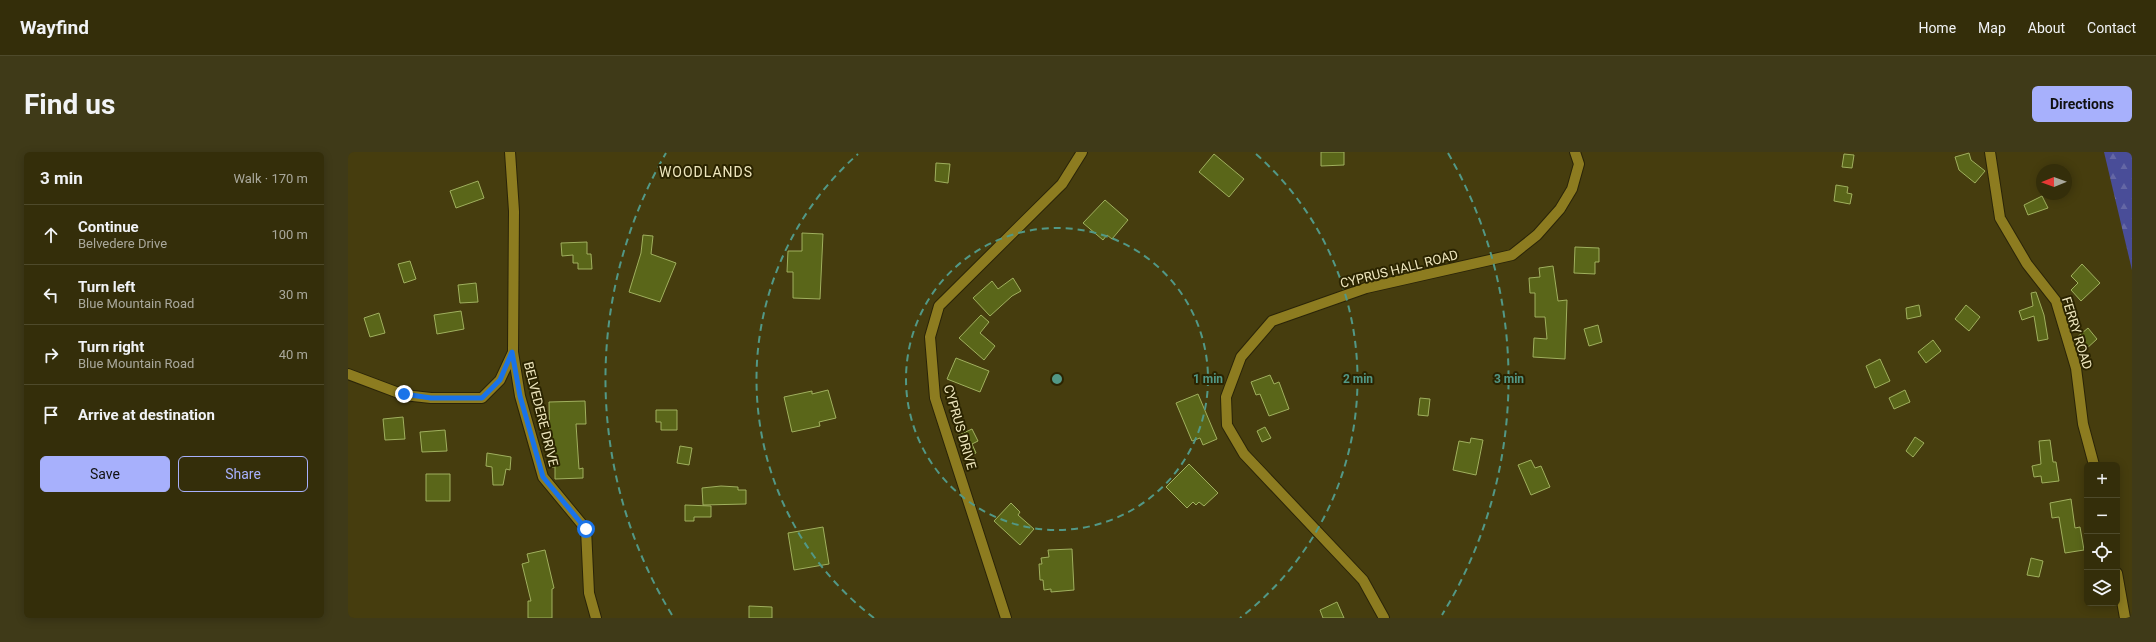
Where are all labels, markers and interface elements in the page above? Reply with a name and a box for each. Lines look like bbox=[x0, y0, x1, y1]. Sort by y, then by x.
text: Wayfind bbox=[20, 16, 89, 39]
text: Home bbox=[1918, 20, 1956, 36]
text: Map bbox=[1978, 20, 2006, 36]
text: About bbox=[2028, 20, 2065, 36]
text: Contact bbox=[2087, 20, 2136, 36]
button: Directions bbox=[2032, 86, 2132, 122]
text: Find us bbox=[24, 88, 115, 121]
district label: WOODLANDS bbox=[659, 164, 753, 180]
north arrow bbox=[2036, 164, 2072, 200]
text: 3 min bbox=[40, 168, 83, 188]
text: Walk · 170 m bbox=[233, 171, 308, 186]
text: Continue bbox=[78, 218, 139, 236]
icon: ahead bbox=[40, 224, 62, 246]
text: 100 m bbox=[271, 227, 308, 242]
text: Belvedere Drive bbox=[78, 236, 167, 251]
street label: CYPRUS HALL ROAD bbox=[1339, 247, 1459, 291]
text: Turn left bbox=[78, 278, 135, 296]
icon: left bbox=[40, 284, 62, 306]
text: 30 m bbox=[279, 287, 308, 302]
street label: FERRY ROAD bbox=[2059, 295, 2095, 371]
text: Blue Mountain Road bbox=[78, 296, 194, 311]
text: Turn right bbox=[78, 338, 144, 356]
icon: right bbox=[40, 344, 62, 366]
text: 40 m bbox=[279, 347, 308, 362]
text: Blue Mountain Road bbox=[78, 356, 194, 371]
street label: BELVEDERE DRIVE bbox=[521, 360, 561, 468]
centre of rings bbox=[1050, 372, 1064, 386]
text: 1 min bbox=[1193, 372, 1223, 386]
text: 2 min bbox=[1343, 372, 1373, 386]
text: 3 min bbox=[1494, 372, 1524, 386]
street label: CYPRUS DRIVE bbox=[941, 383, 979, 471]
route end bbox=[395, 385, 413, 403]
icon: arrive bbox=[40, 404, 62, 426]
text: Arrive at destination bbox=[78, 406, 215, 424]
button: Save bbox=[40, 456, 170, 492]
button: Share bbox=[178, 456, 308, 492]
map controls bbox=[2084, 462, 2120, 606]
button: + bbox=[2084, 462, 2120, 498]
button: − bbox=[2084, 498, 2120, 534]
route start bbox=[577, 520, 595, 538]
button: locate bbox=[2084, 534, 2120, 570]
button: layers bbox=[2084, 570, 2120, 606]

